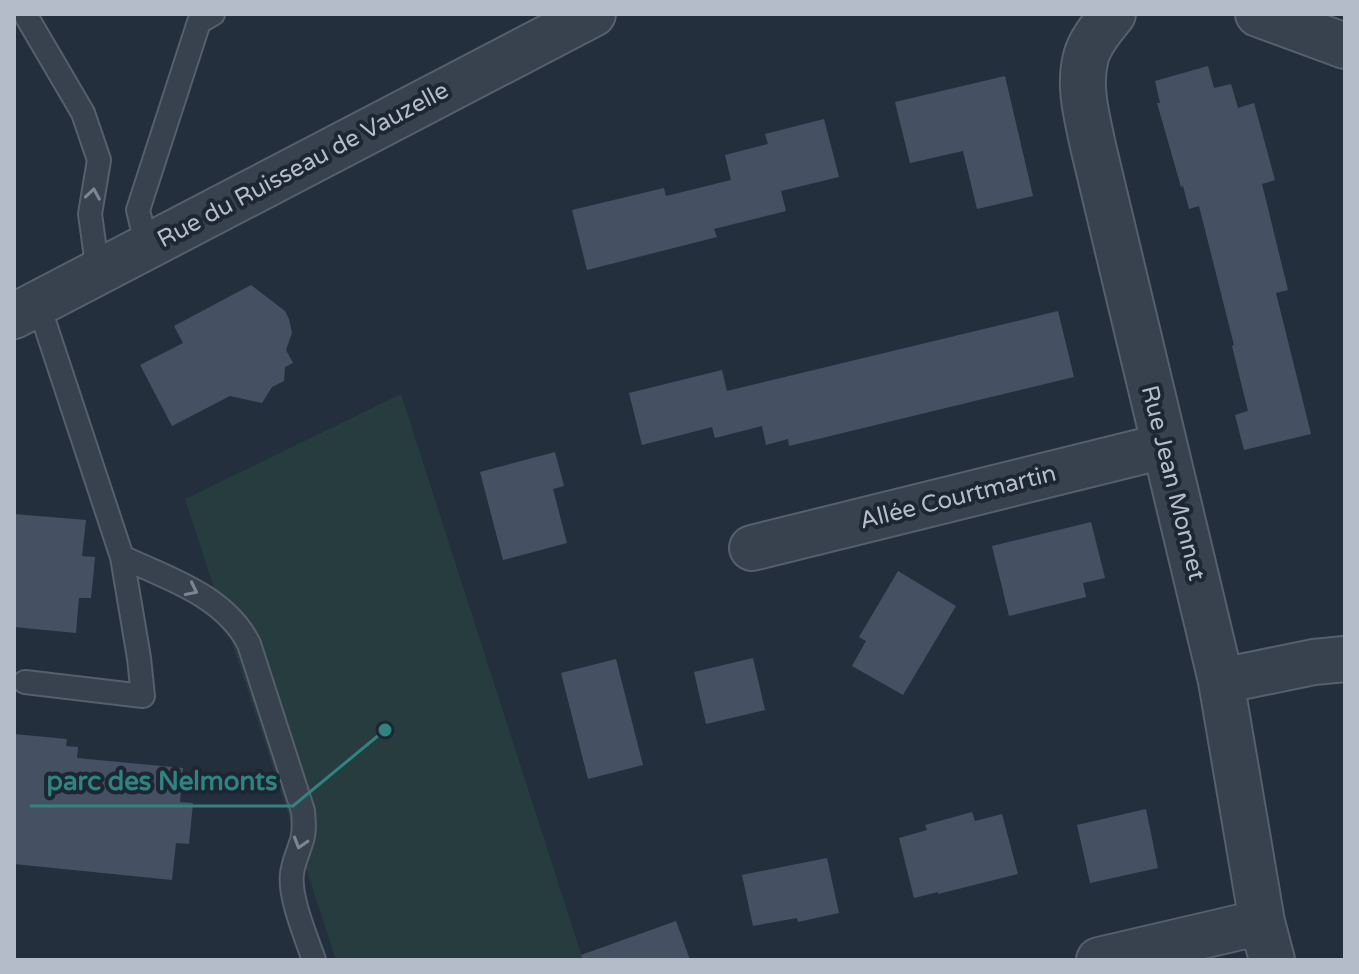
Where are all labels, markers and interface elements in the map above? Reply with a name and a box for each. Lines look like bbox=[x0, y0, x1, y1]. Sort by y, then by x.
street label: Rue du Ruisseau de Vauzelle bbox=[153, 76, 453, 254]
one-way arrow bbox=[84, 188, 101, 201]
street label: Rue Jean Monnet bbox=[1135, 382, 1211, 584]
street label: Allée Courtmartin bbox=[857, 459, 1059, 535]
one-way arrow bbox=[184, 580, 199, 596]
callout: parc des Nelmonts bbox=[30, 756, 293, 806]
text: parc des Nelmonts bbox=[47, 766, 277, 797]
one-way arrow bbox=[293, 836, 309, 849]

